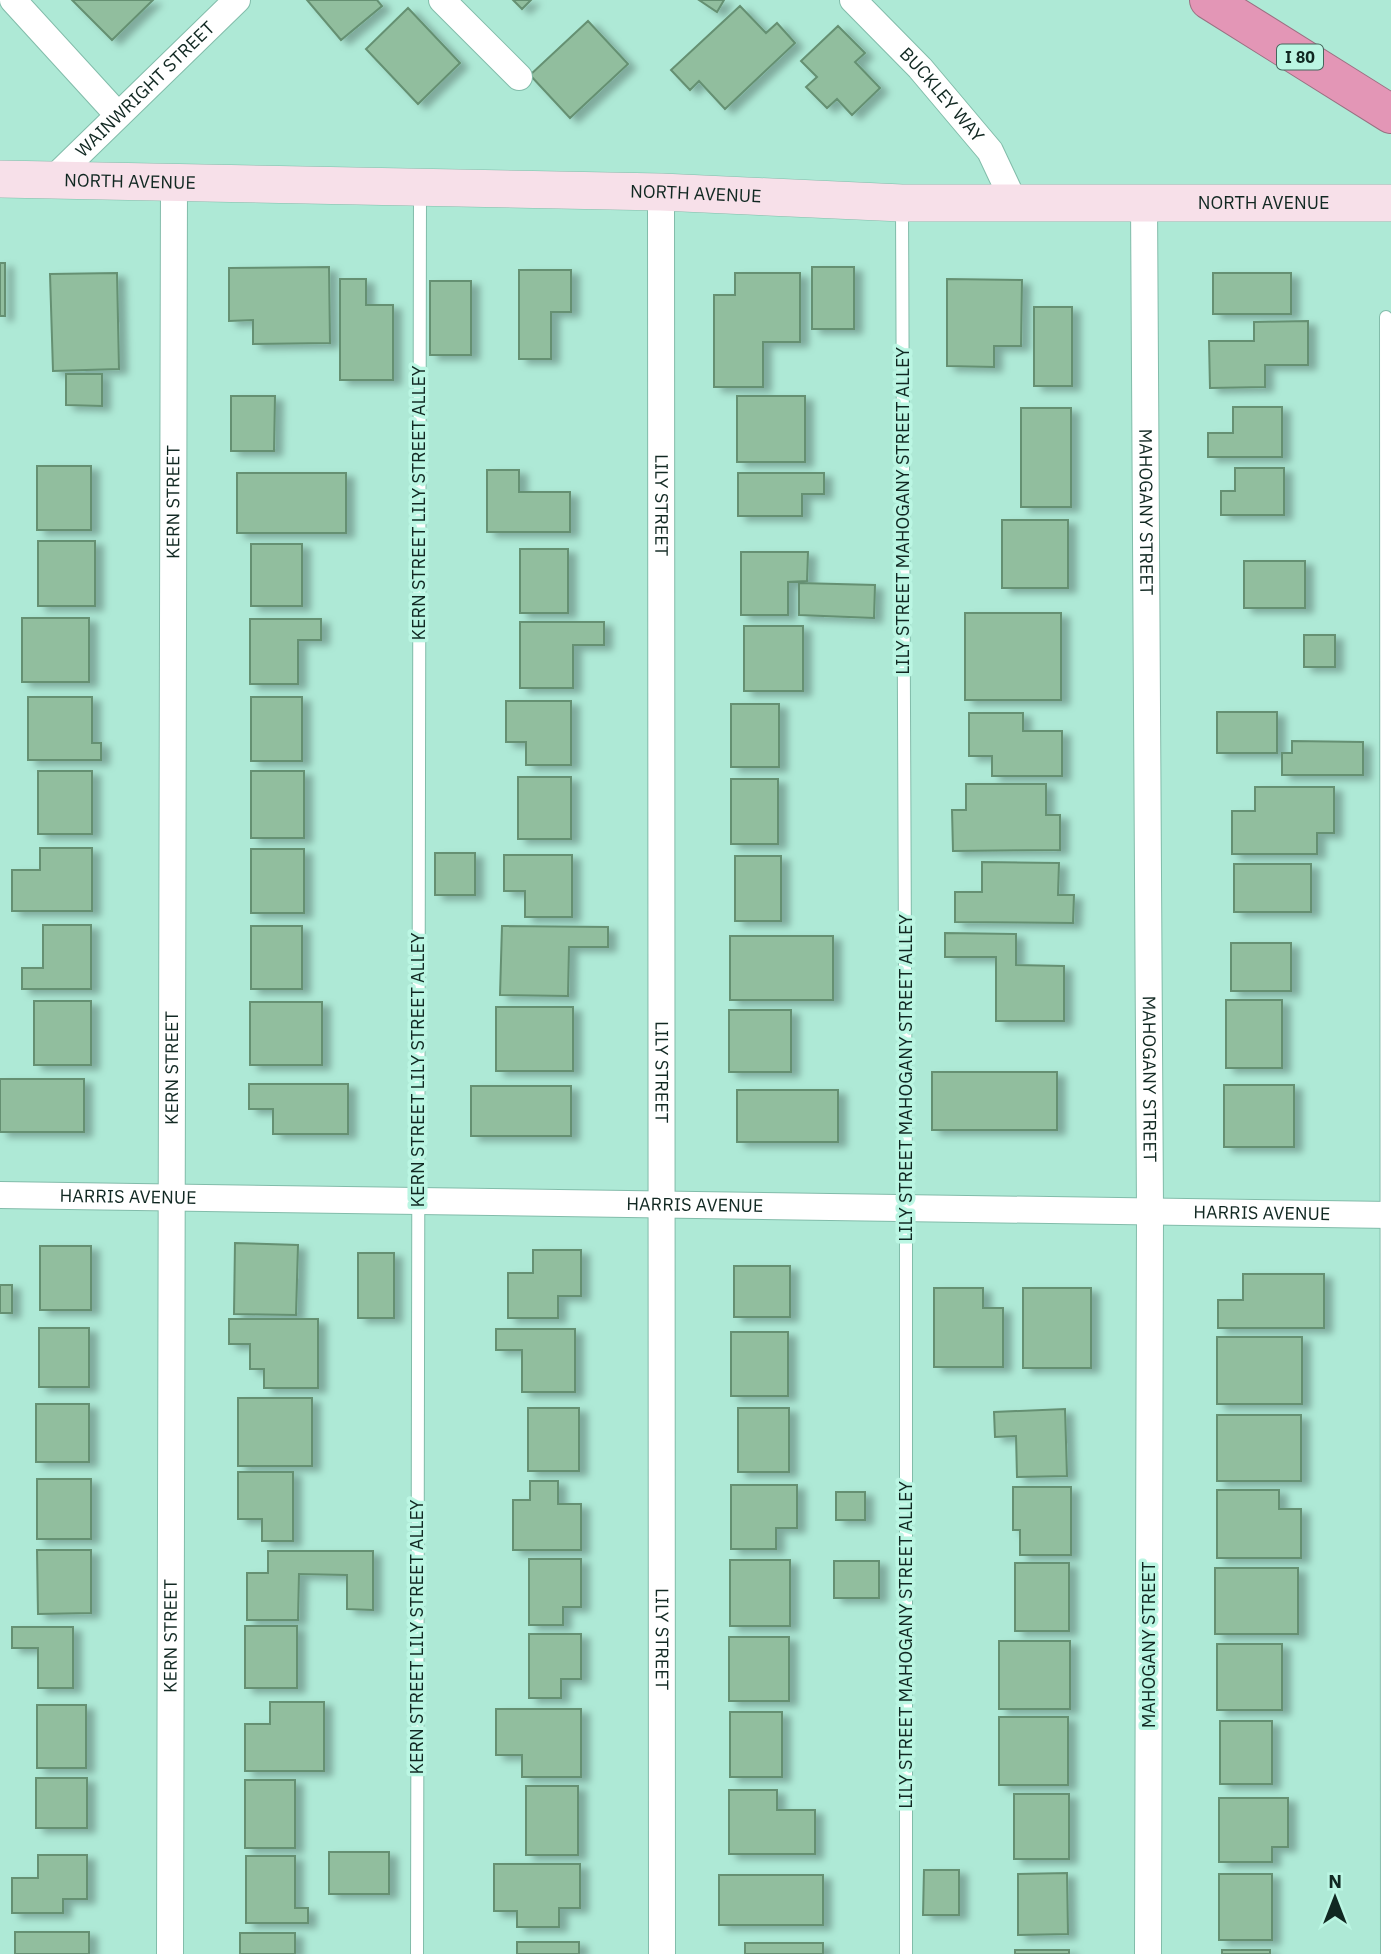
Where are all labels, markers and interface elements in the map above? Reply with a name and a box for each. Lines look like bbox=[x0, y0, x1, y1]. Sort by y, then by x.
street label: WAINWRIGHT STREET bbox=[70, 16, 219, 162]
street label: BUCKLEY WAY bbox=[895, 42, 990, 147]
road number: I 80 bbox=[1277, 44, 1323, 69]
street label: NORTH AVENUE bbox=[64, 168, 196, 194]
street label: NORTH AVENUE bbox=[630, 179, 762, 208]
street label: NORTH AVENUE bbox=[1198, 191, 1329, 214]
street label: LILY STREET MAHOGANY STREET ALLEY bbox=[891, 347, 914, 675]
street label: KERN STREET LILY STREET ALLEY bbox=[407, 365, 430, 640]
street label: MAHOGANY STREET bbox=[1134, 429, 1158, 595]
street label: KERN STREET bbox=[161, 445, 184, 559]
street label: LILY STREET bbox=[650, 454, 673, 556]
street label: LILY STREET MAHOGANY STREET ALLEY bbox=[894, 914, 917, 1242]
street label: KERN STREET LILY STREET ALLEY bbox=[406, 932, 429, 1207]
street label: MAHOGANY STREET bbox=[1138, 996, 1162, 1162]
street label: KERN STREET bbox=[160, 1011, 183, 1125]
street label: LILY STREET bbox=[650, 1021, 674, 1123]
street label: HARRIS AVENUE bbox=[59, 1184, 197, 1209]
street label: HARRIS AVENUE bbox=[626, 1192, 764, 1217]
street label: HARRIS AVENUE bbox=[1193, 1200, 1331, 1225]
street label: LILY STREET MAHOGANY STREET ALLEY bbox=[894, 1481, 917, 1809]
street label: KERN STREET LILY STREET ALLEY bbox=[405, 1499, 428, 1774]
street label: MAHOGANY STREET bbox=[1137, 1562, 1160, 1728]
street label: KERN STREET bbox=[159, 1579, 182, 1693]
street label: LILY STREET bbox=[651, 1588, 674, 1690]
north arrow bbox=[1300, 1863, 1370, 1933]
text: N bbox=[1328, 1869, 1342, 1893]

